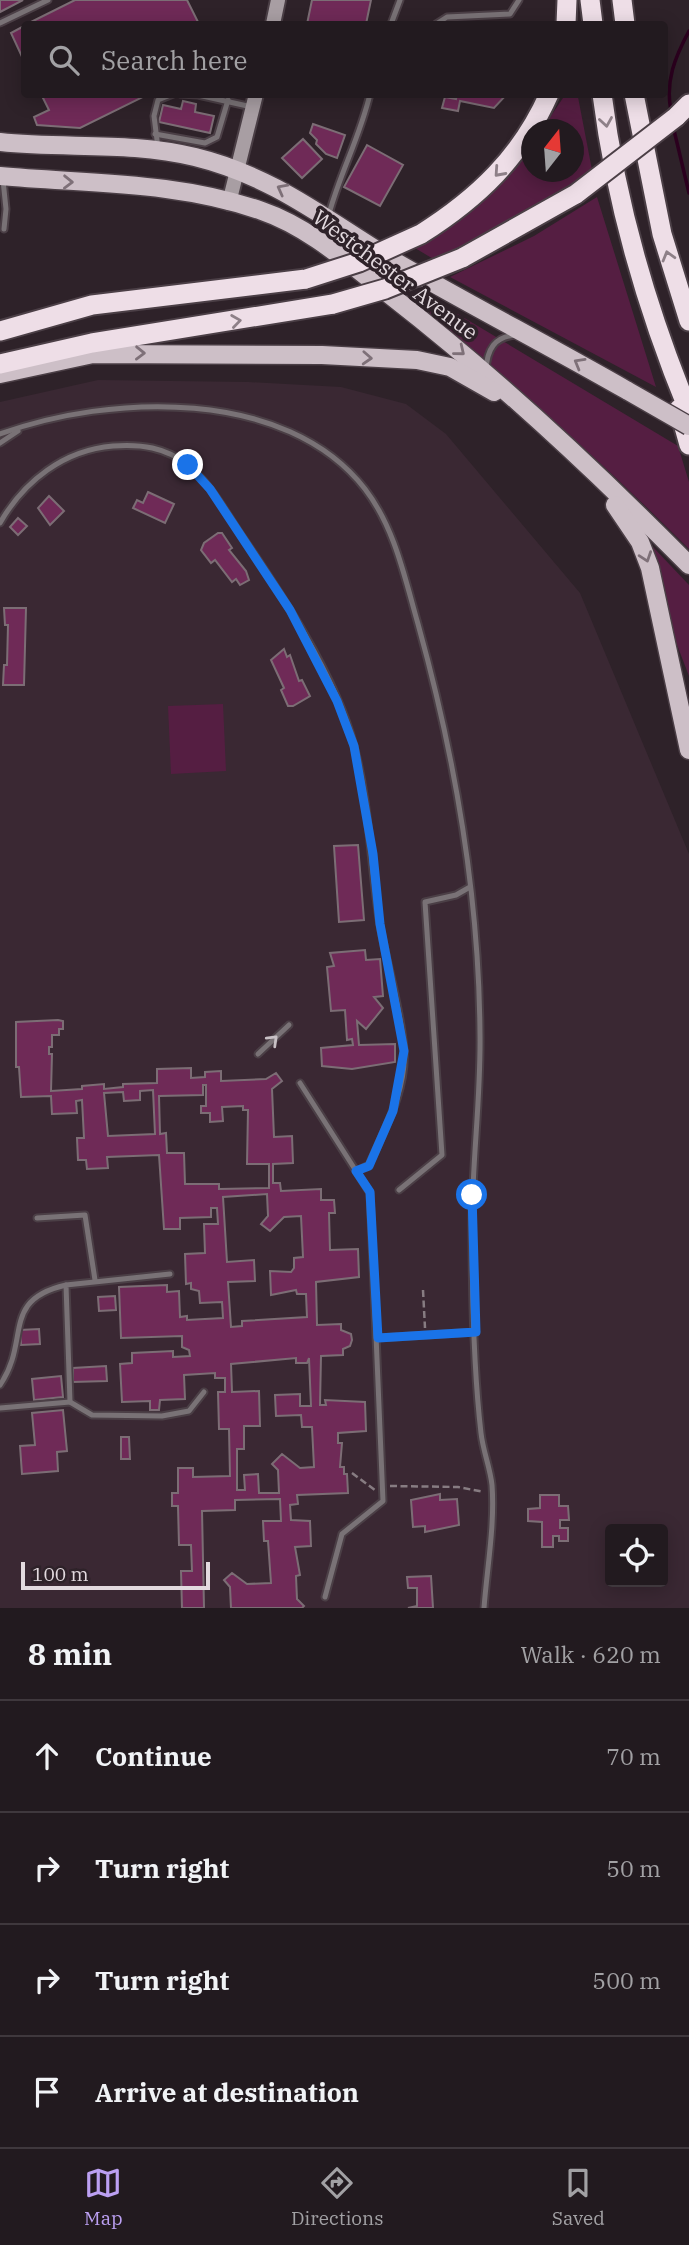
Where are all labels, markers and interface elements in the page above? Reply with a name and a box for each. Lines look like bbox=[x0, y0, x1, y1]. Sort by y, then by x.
search box bbox=[21, 21, 668, 98]
icon: search bbox=[45, 41, 83, 79]
text: Search here bbox=[101, 43, 247, 77]
one-way arrow bbox=[598, 116, 613, 128]
north arrow bbox=[521, 119, 584, 182]
one-way arrow bbox=[495, 164, 508, 177]
one-way arrow bbox=[63, 174, 74, 189]
one-way arrow bbox=[277, 184, 289, 198]
street label: Westchester Avenue bbox=[307, 203, 484, 346]
one-way arrow bbox=[662, 250, 677, 262]
one-way arrow bbox=[230, 314, 242, 329]
one-way arrow bbox=[451, 343, 464, 355]
one-way arrow bbox=[134, 346, 145, 361]
one-way arrow bbox=[362, 350, 373, 365]
one-way arrow bbox=[574, 358, 587, 371]
route end bbox=[172, 449, 203, 480]
one-way arrow bbox=[638, 551, 652, 563]
one-way arrow bbox=[265, 1035, 278, 1048]
route start bbox=[456, 1179, 487, 1210]
map controls bbox=[605, 1524, 668, 1587]
button: locate bbox=[605, 1524, 668, 1587]
scale bar bbox=[21, 1559, 210, 1591]
text: 100 m bbox=[32, 1562, 89, 1586]
text: 8 min bbox=[28, 1634, 112, 1673]
text: Walk · 620 m bbox=[520, 1639, 661, 1669]
icon: ahead bbox=[28, 1737, 66, 1775]
text: Continue bbox=[95, 1739, 212, 1773]
text: 70 m bbox=[606, 1741, 661, 1771]
icon: right bbox=[28, 1849, 66, 1887]
text: Turn right bbox=[95, 1851, 229, 1885]
text: 50 m bbox=[606, 1853, 661, 1883]
icon: right bbox=[28, 1961, 66, 1999]
text: Turn right bbox=[95, 1963, 229, 1997]
text: 500 m bbox=[592, 1965, 661, 1995]
icon: arrive bbox=[28, 2073, 66, 2111]
text: Arrive at destination bbox=[95, 2075, 359, 2109]
tab: Map bbox=[84, 2164, 123, 2230]
tab: Directions bbox=[291, 2164, 384, 2230]
tab: Saved bbox=[552, 2164, 605, 2230]

